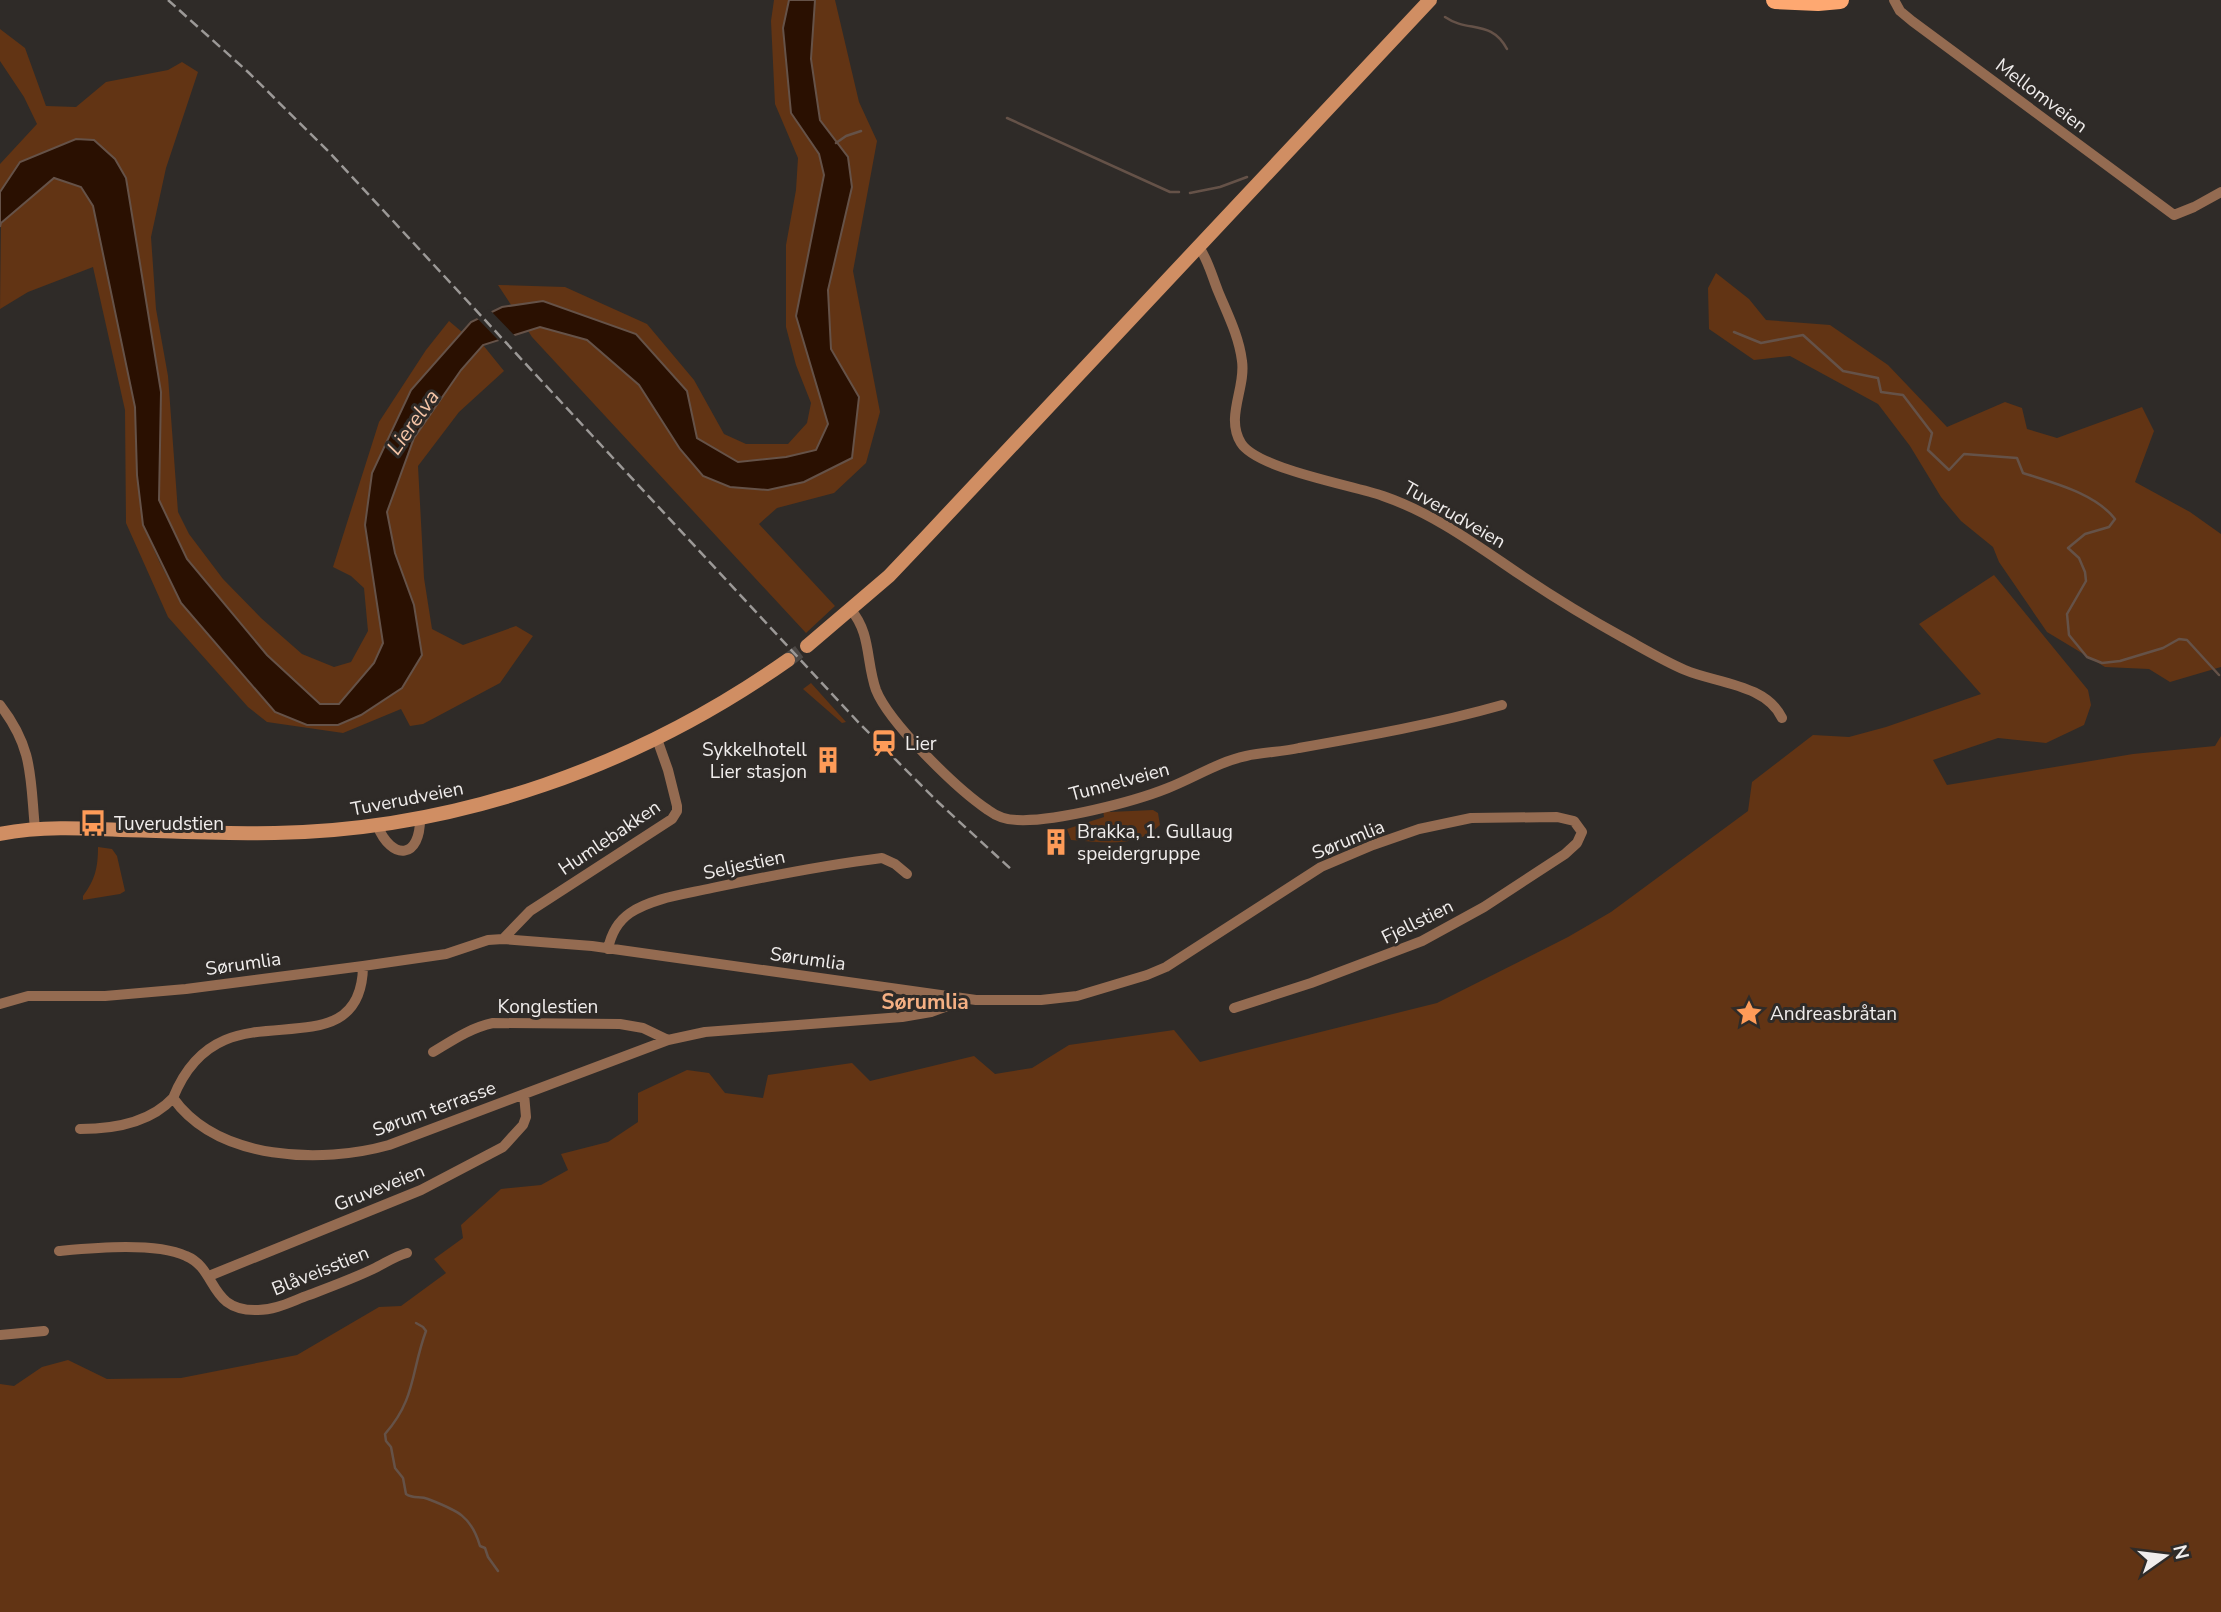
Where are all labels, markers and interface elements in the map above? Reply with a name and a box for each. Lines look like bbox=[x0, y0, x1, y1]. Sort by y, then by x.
street label: Mellomveien bbox=[1990, 53, 2093, 139]
water label: Lierelva bbox=[380, 384, 446, 460]
street label: Tuverudveien bbox=[1399, 475, 1510, 555]
station icon: Lier bbox=[869, 728, 899, 758]
place label: Lier bbox=[905, 731, 937, 757]
place label: Sykkelhotell Lier stasjon bbox=[702, 737, 807, 785]
building icon: Sykkelhotell Lier stasjon bbox=[813, 745, 843, 775]
street label: Tunnelveien bbox=[1066, 756, 1172, 808]
street label: Tuverudveien bbox=[349, 775, 466, 823]
street label: Humlebakken bbox=[553, 794, 666, 882]
bus stop icon: Tuverudstien bbox=[78, 808, 108, 838]
place label: Tuverudstien bbox=[114, 811, 224, 837]
street label: Sørumlia bbox=[1308, 814, 1389, 866]
place label: Brakka, 1. Gullaug speidergruppe bbox=[1077, 819, 1233, 867]
building icon: Brakka, 1. Gullaug speidergruppe bbox=[1041, 827, 1071, 857]
street label: Seljestien bbox=[701, 844, 788, 886]
street label: Fjellstien bbox=[1377, 893, 1458, 950]
street label: Sørumlia bbox=[768, 941, 847, 977]
street label: Sørumlia bbox=[204, 946, 283, 982]
district label: Sørumlia bbox=[881, 988, 969, 1016]
street label: Konglestien bbox=[498, 994, 598, 1020]
place icon: Andreasbråtan bbox=[1734, 998, 1764, 1028]
place label: Andreasbråtan bbox=[1770, 1001, 1897, 1027]
street label: Sørum terrasse bbox=[369, 1075, 500, 1143]
street label: Gruveveien bbox=[330, 1158, 429, 1218]
street label: Blåveisstien bbox=[268, 1240, 373, 1302]
north arrow bbox=[2130, 1521, 2200, 1591]
text: N bbox=[2166, 1542, 2195, 1562]

